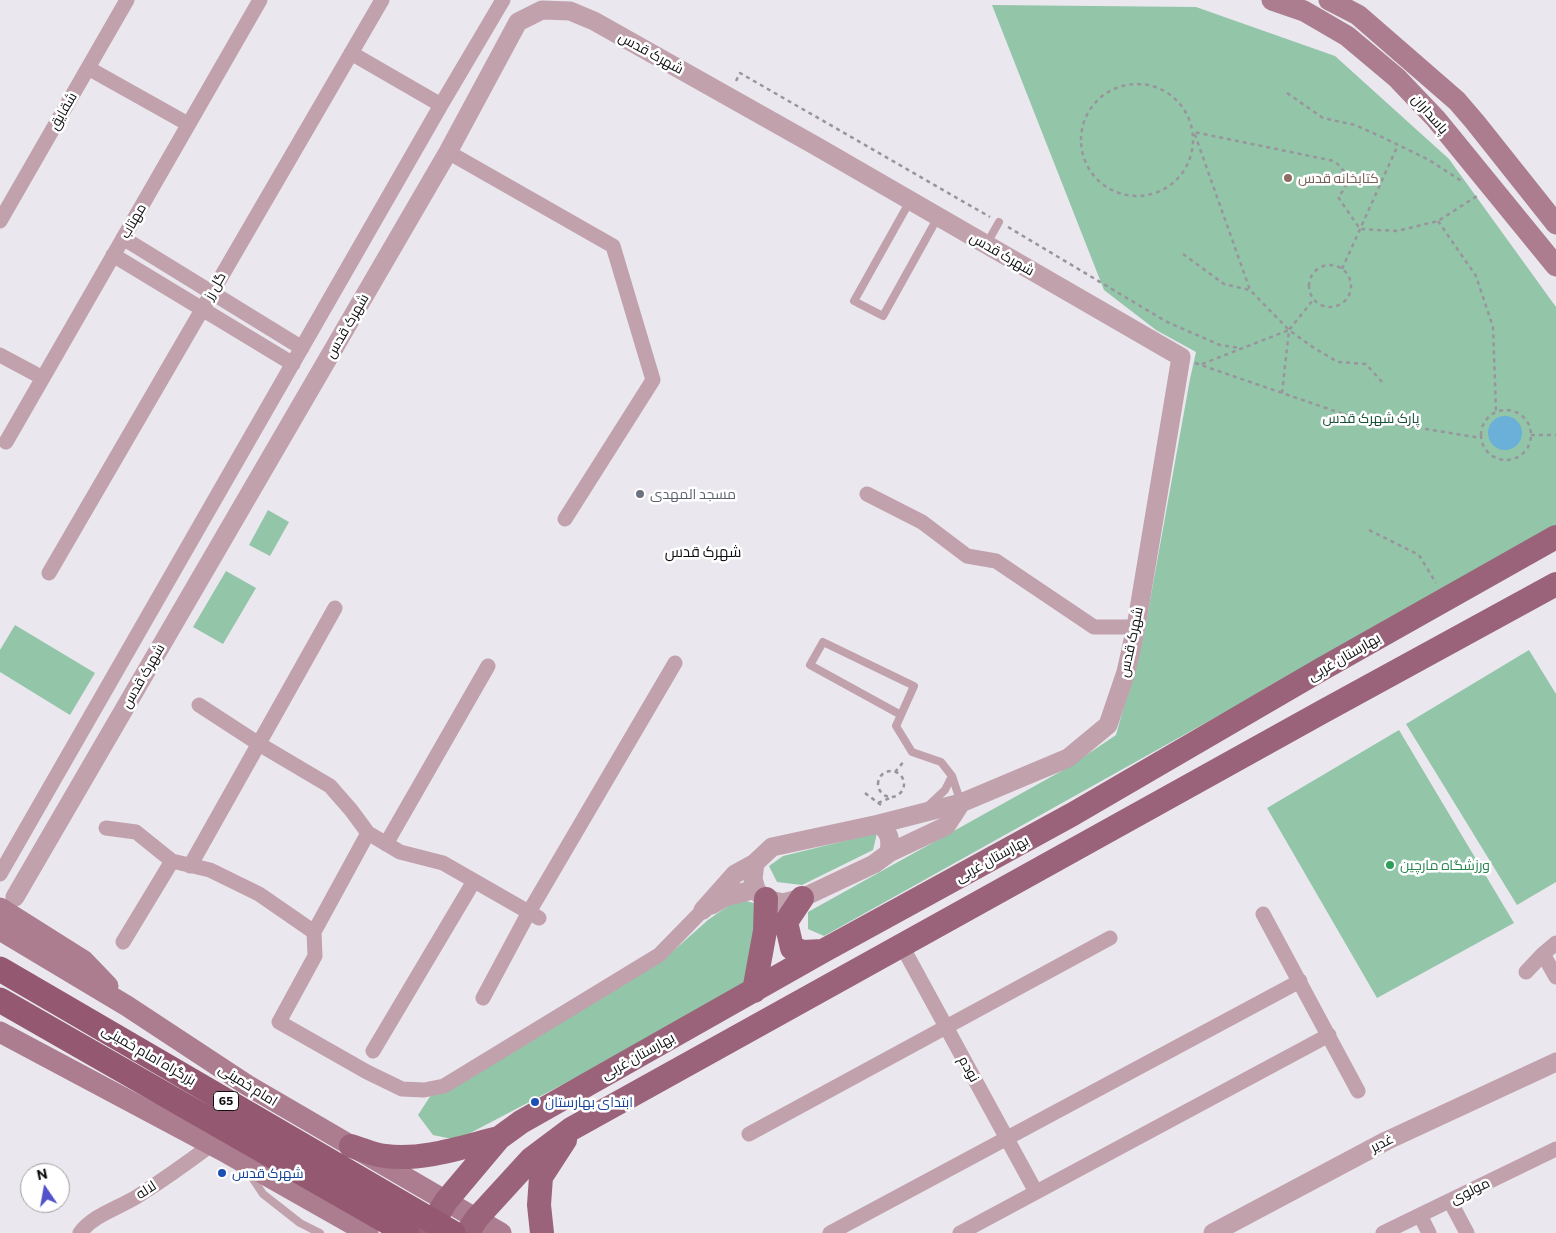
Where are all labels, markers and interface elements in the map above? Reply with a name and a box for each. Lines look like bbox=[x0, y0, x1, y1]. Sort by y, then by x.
street label: شهرک قدس bbox=[616, 28, 686, 78]
street label: شقايق bbox=[45, 89, 81, 133]
street label: پاسداران bbox=[1408, 91, 1452, 137]
place label: کتابخانه قدس bbox=[1298, 170, 1379, 186]
marker: کتابخانه قدس bbox=[1282, 172, 1294, 184]
street label: مهتاب bbox=[116, 201, 150, 241]
street label: شهرک قدس bbox=[967, 229, 1037, 279]
street label: گل رز bbox=[200, 269, 230, 303]
street label: شهرک قدس bbox=[322, 291, 372, 361]
park label: پارک شهرک قدس bbox=[1323, 410, 1419, 426]
place label: مسجد المهدی bbox=[650, 486, 736, 502]
marker: مسجد المهدی bbox=[634, 488, 646, 500]
district label: شهرک قدس bbox=[665, 543, 741, 561]
street label: شهرک قدس bbox=[1115, 605, 1147, 679]
street label: بهارستان غربی bbox=[1305, 629, 1383, 685]
street label: شهرک قدس bbox=[118, 641, 168, 711]
street label: بهارستان غربی bbox=[952, 832, 1032, 886]
place label: ورزشگاه مارچین bbox=[1400, 857, 1490, 873]
marker: ورزشگاه مارچین bbox=[1384, 859, 1396, 871]
street label: بزرگراه امام خمینی bbox=[99, 1021, 199, 1089]
street label: بهارستان غربی bbox=[598, 1029, 678, 1083]
street label: نودم bbox=[955, 1053, 983, 1085]
street label: امام خمینی bbox=[215, 1060, 281, 1110]
road number: 65 bbox=[214, 1092, 238, 1110]
place label: ابتدای بهارستان bbox=[545, 1094, 633, 1110]
marker: ابتدای بهارستان bbox=[529, 1096, 541, 1108]
street label: غدیر bbox=[1368, 1130, 1396, 1156]
north arrow bbox=[20, 1163, 70, 1213]
text: N bbox=[35, 1164, 49, 1183]
place label: شهرک قدس bbox=[232, 1165, 304, 1181]
marker: شهرک قدس bbox=[216, 1167, 228, 1179]
street label: مولوی bbox=[1448, 1174, 1492, 1208]
street label: لاله bbox=[133, 1177, 159, 1203]

